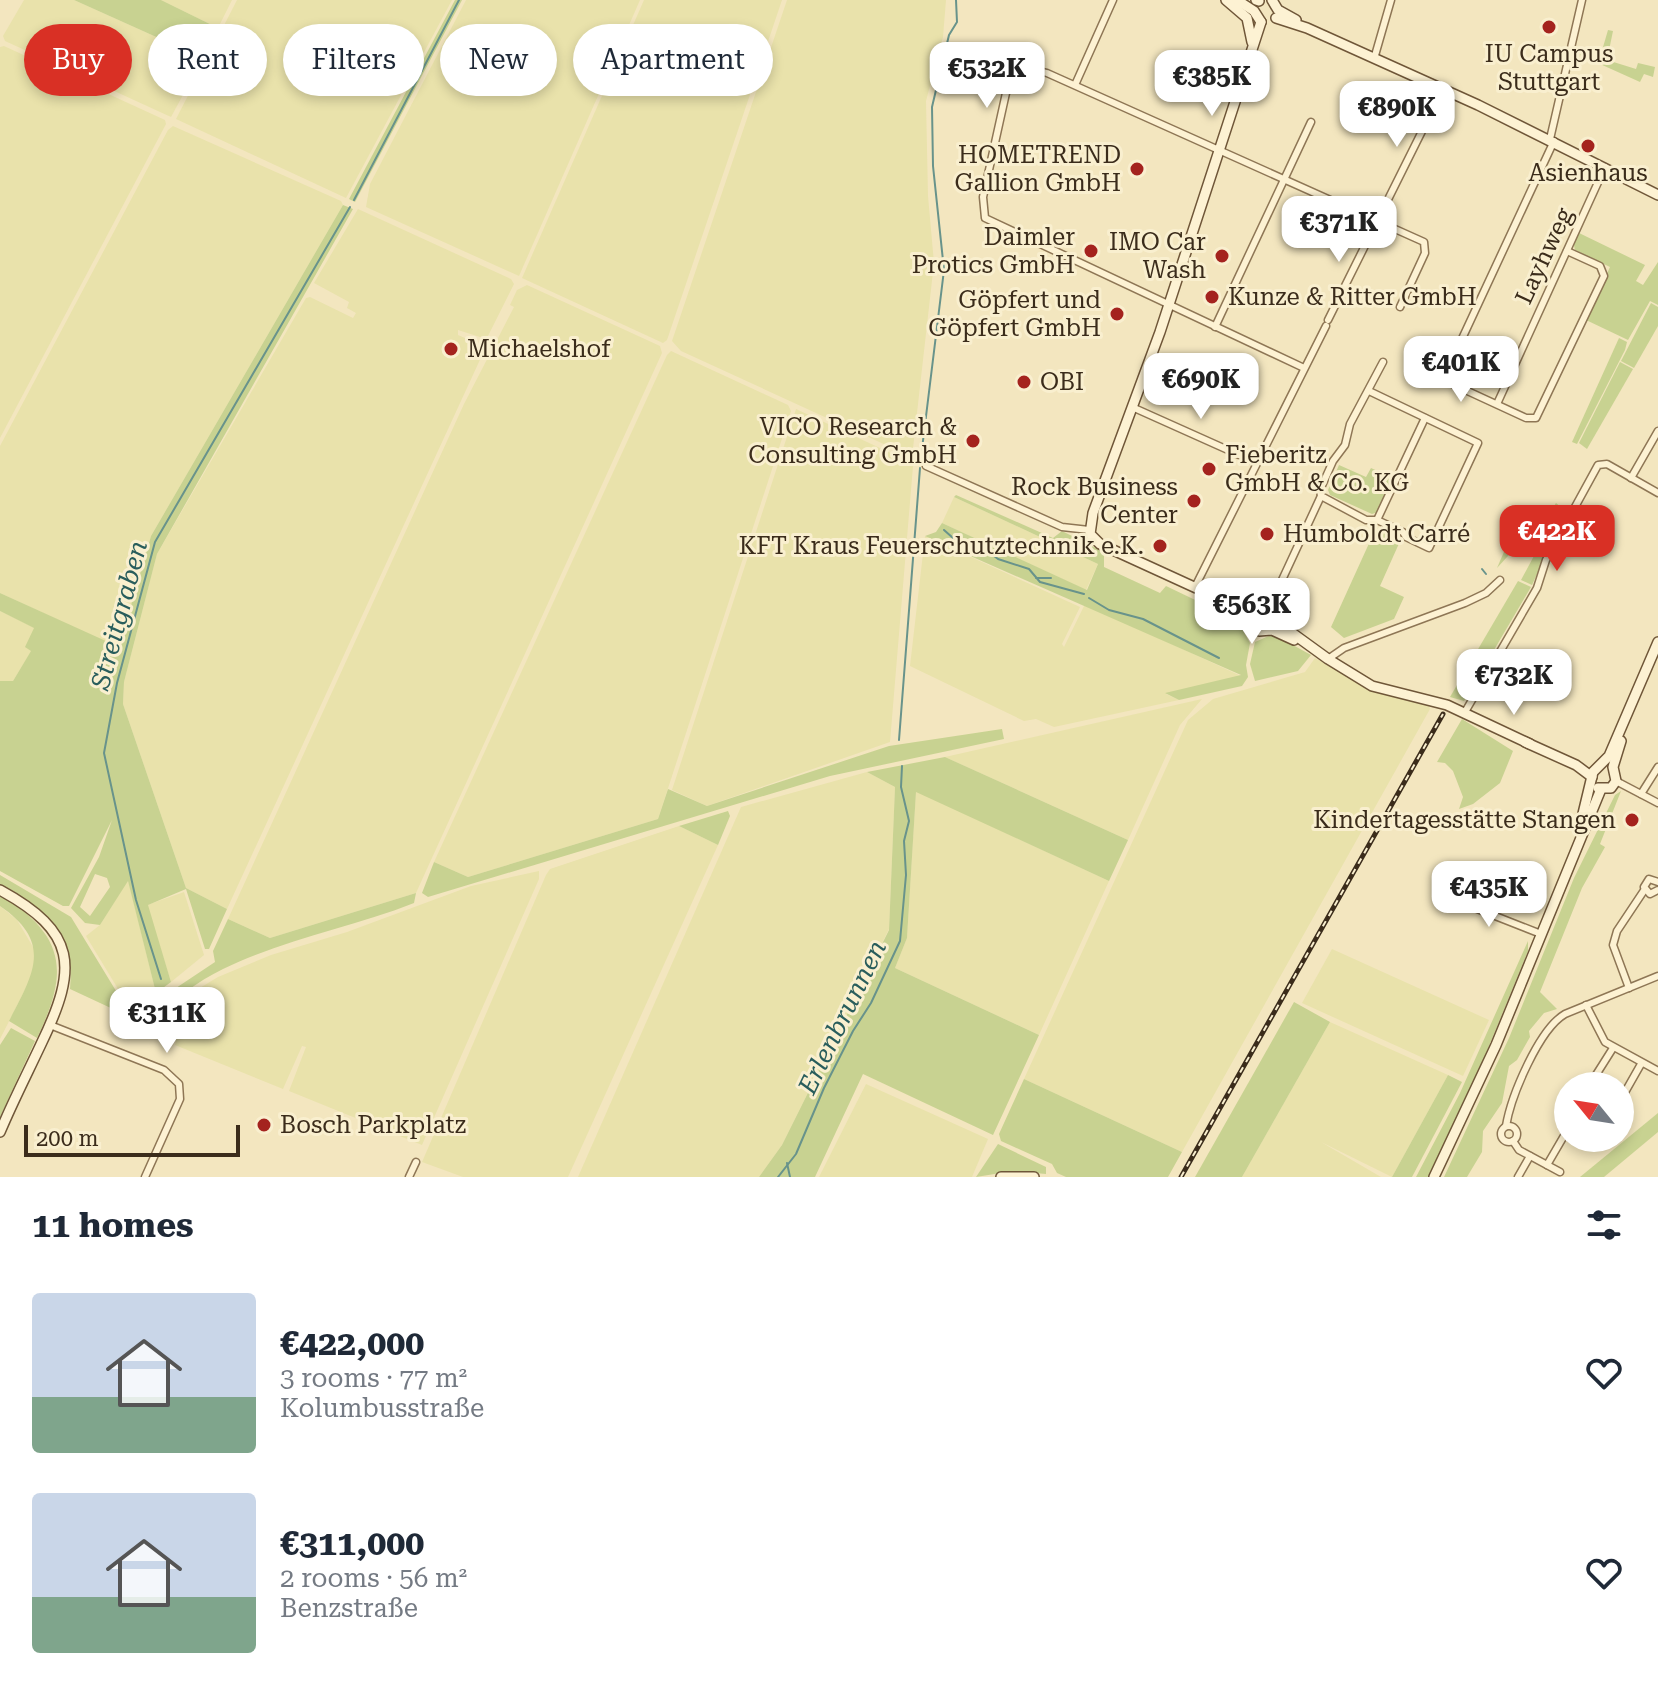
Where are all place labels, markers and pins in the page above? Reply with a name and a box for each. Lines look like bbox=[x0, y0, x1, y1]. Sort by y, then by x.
marker: IU Campus Stuttgart bbox=[1540, 18, 1558, 36]
place label: IU Campus Stuttgart bbox=[1485, 40, 1613, 96]
pin: €532K bbox=[931, 42, 1043, 110]
pin: €385K bbox=[1156, 50, 1268, 118]
pin: €890K bbox=[1341, 81, 1453, 149]
marker: Asienhaus bbox=[1579, 137, 1597, 155]
place label: HOMETREND Gallion GmbH bbox=[954, 141, 1121, 197]
place label: Asienhaus bbox=[1528, 159, 1648, 187]
marker: HOMETREND Gallion GmbH bbox=[1128, 160, 1146, 178]
pin: €371K bbox=[1283, 196, 1395, 264]
place label: Daimler Protics GmbH bbox=[912, 223, 1075, 279]
place label: IMO Car Wash bbox=[1109, 228, 1206, 284]
marker: Daimler Protics GmbH bbox=[1082, 242, 1100, 260]
marker: IMO Car Wash bbox=[1213, 247, 1231, 265]
place label: Kunze & Ritter GmbH bbox=[1228, 283, 1477, 311]
place label: Göpfert und Göpfert GmbH bbox=[928, 286, 1101, 342]
marker: Kunze & Ritter GmbH bbox=[1203, 288, 1221, 306]
marker: Göpfert und Göpfert GmbH bbox=[1108, 305, 1126, 323]
place label: Michaelshof bbox=[467, 335, 611, 363]
pin: €401K bbox=[1405, 336, 1517, 404]
marker: Michaelshof bbox=[442, 340, 460, 358]
pin: €690K bbox=[1145, 353, 1257, 421]
place label: OBI bbox=[1040, 368, 1084, 396]
marker: OBI bbox=[1015, 373, 1033, 391]
place label: VICO Research & Consulting GmbH bbox=[748, 413, 957, 469]
marker: VICO Research & Consulting GmbH bbox=[964, 432, 982, 450]
place label: Fieberitz GmbH & Co. KG bbox=[1225, 441, 1409, 497]
marker: Fieberitz GmbH & Co. KG bbox=[1200, 460, 1218, 478]
place label: Rock Business Center bbox=[1011, 473, 1178, 529]
marker: Rock Business Center bbox=[1185, 492, 1203, 510]
pin: €422K bbox=[1501, 505, 1613, 573]
place label: Humboldt Carré bbox=[1283, 520, 1470, 548]
marker: Humboldt Carré bbox=[1258, 525, 1276, 543]
place label: KFT Kraus Feuerschutztechnik e.K. bbox=[739, 532, 1144, 560]
marker: KFT Kraus Feuerschutztechnik e.K. bbox=[1151, 537, 1169, 555]
pin: €563K bbox=[1196, 578, 1308, 646]
pin: €732K bbox=[1458, 649, 1570, 717]
place label: Kindertagesstätte Stangen bbox=[1313, 806, 1616, 834]
marker: Kindertagesstätte Stangen bbox=[1623, 811, 1641, 829]
pin: €435K bbox=[1433, 861, 1545, 929]
pin: €311K bbox=[111, 987, 223, 1055]
place label: Bosch Parkplatz bbox=[280, 1111, 466, 1139]
marker: Bosch Parkplatz bbox=[255, 1116, 273, 1134]

